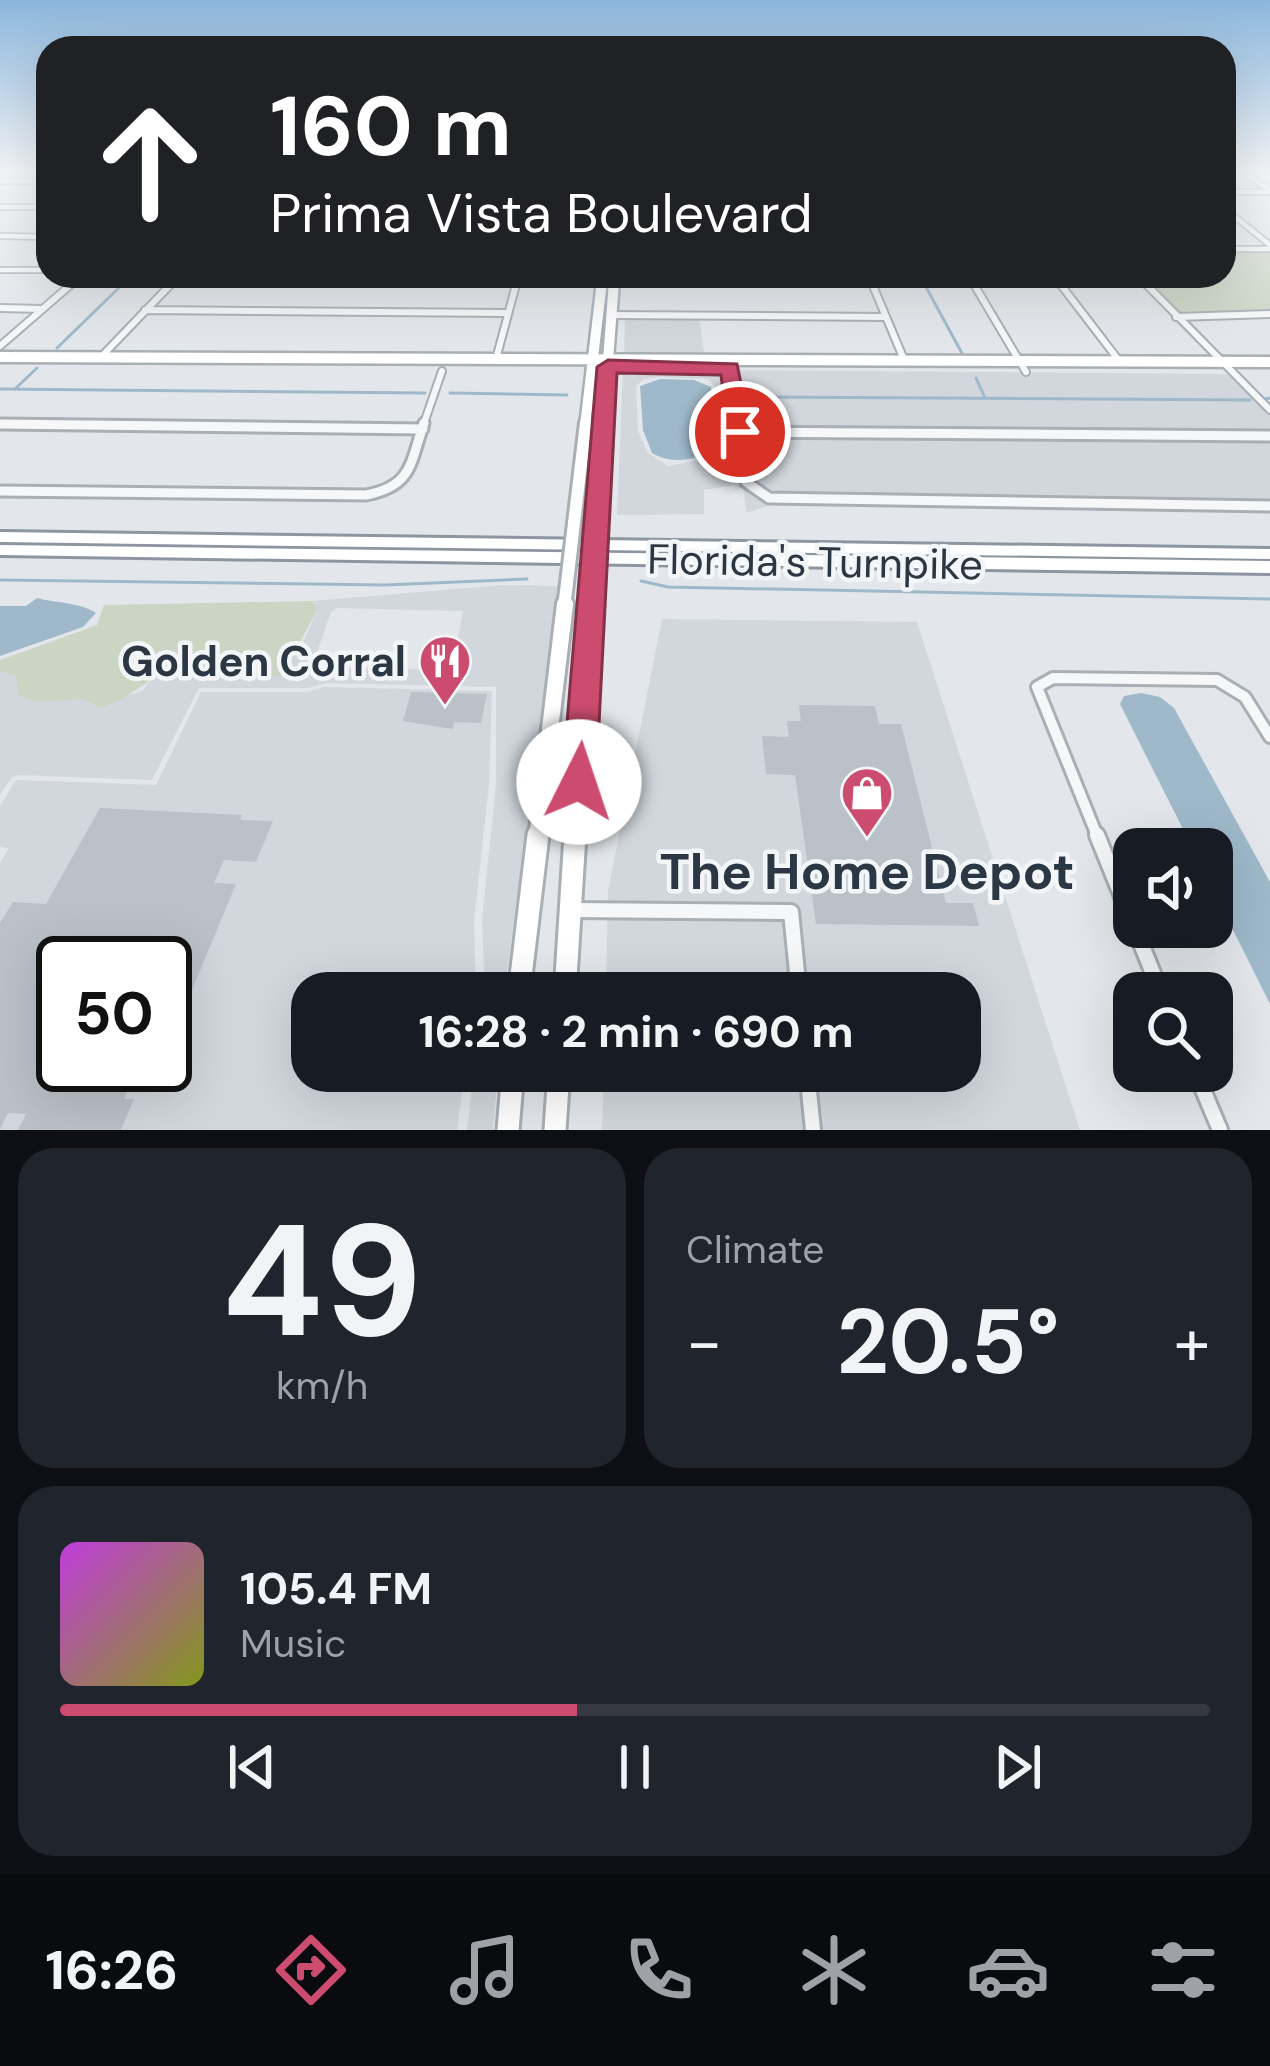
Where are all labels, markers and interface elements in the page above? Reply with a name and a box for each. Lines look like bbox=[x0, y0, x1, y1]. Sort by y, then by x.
text: 160 m bbox=[270, 72, 512, 181]
icon: ahead bbox=[72, 84, 228, 240]
text: Prima Vista Boulevard bbox=[270, 178, 812, 249]
pin bbox=[689, 381, 791, 483]
icon: arrive bbox=[707, 399, 773, 465]
street label: Florida's Turnpike bbox=[647, 532, 983, 592]
restaurant icon: Golden Corral bbox=[417, 633, 473, 707]
place label: Golden Corral bbox=[121, 634, 406, 689]
position arrow bbox=[516, 719, 642, 845]
shop icon: The Home Depot bbox=[839, 765, 895, 839]
map controls bbox=[1113, 828, 1233, 1092]
button: sound bbox=[1113, 828, 1233, 948]
place label: The Home Depot bbox=[659, 838, 1075, 905]
speed limit sign: 50 bbox=[36, 936, 192, 1092]
button: search bbox=[1113, 972, 1233, 1092]
text: 16:28 · 2 min · 690 m bbox=[418, 1002, 854, 1061]
text: 49 bbox=[222, 1180, 422, 1383]
text: Climate bbox=[686, 1224, 824, 1275]
text: 20.5° bbox=[837, 1284, 1059, 1401]
text: − bbox=[686, 1300, 722, 1385]
text: + bbox=[1174, 1300, 1210, 1385]
text: km/h bbox=[276, 1360, 368, 1411]
text: 105.4 FM bbox=[240, 1559, 432, 1618]
text: Music bbox=[240, 1618, 346, 1669]
icon: previous bbox=[219, 1734, 285, 1800]
icon: pause bbox=[602, 1734, 668, 1800]
icon: next bbox=[985, 1734, 1051, 1800]
icon: directions bbox=[269, 1928, 353, 2012]
icon: music bbox=[443, 1928, 527, 2012]
icon: phone bbox=[617, 1928, 701, 2012]
icon: climate bbox=[792, 1928, 876, 2012]
icon: car bbox=[966, 1928, 1050, 2012]
icon: filters bbox=[1141, 1928, 1225, 2012]
text: 16:26 bbox=[45, 1935, 178, 2006]

